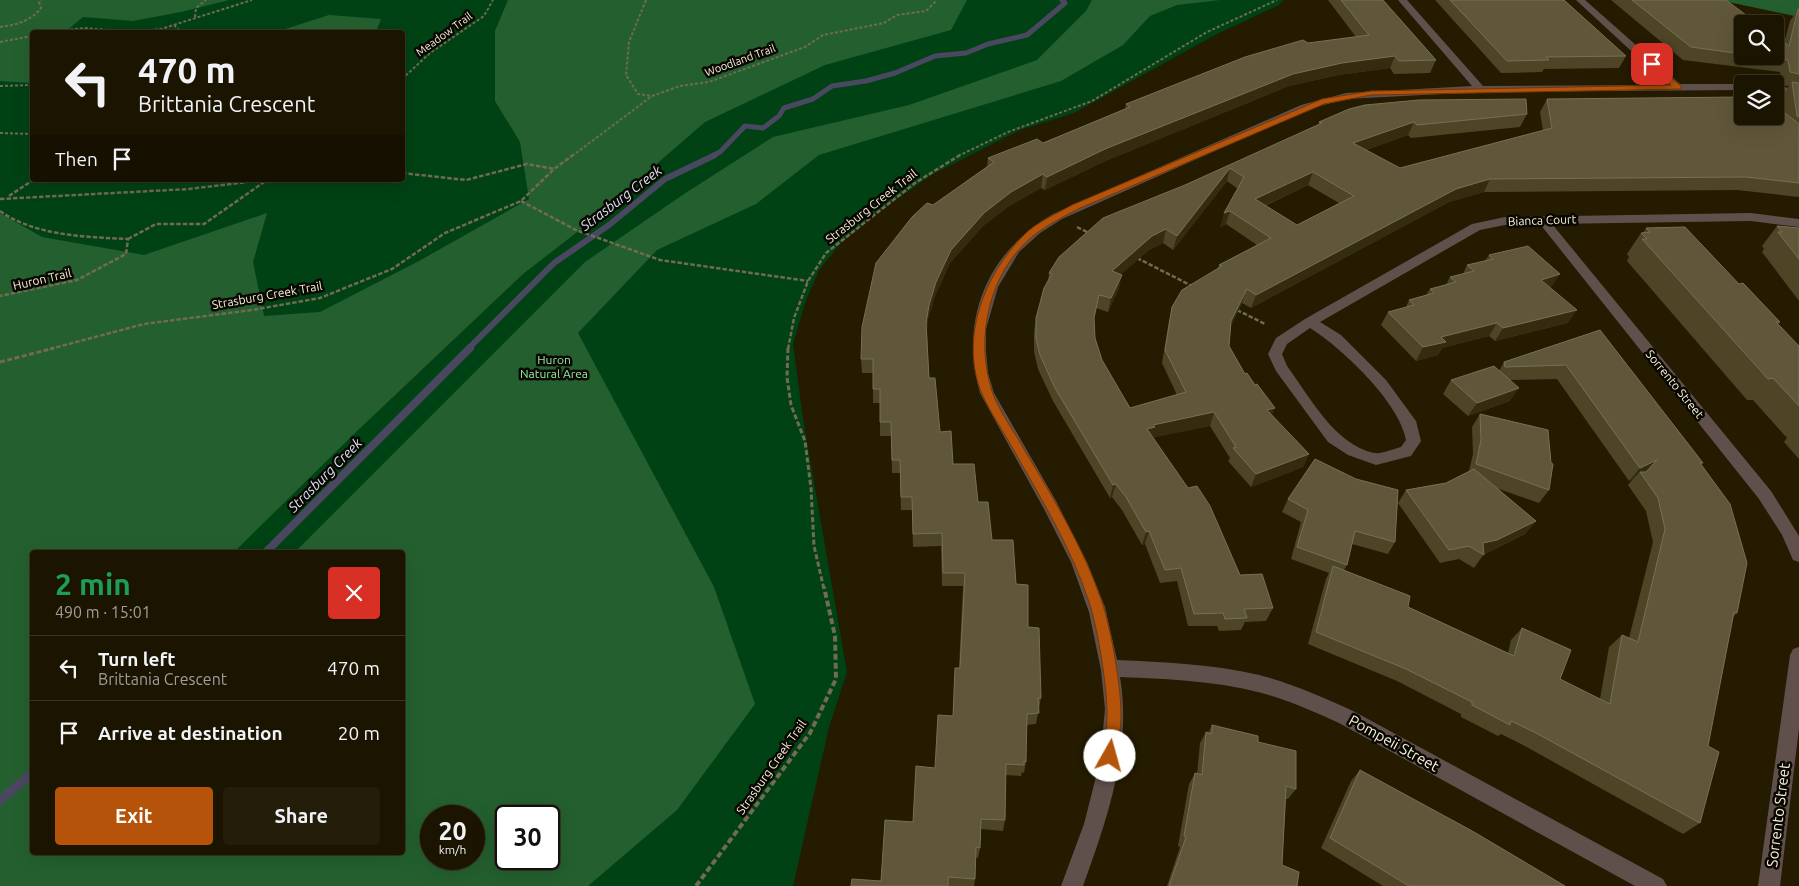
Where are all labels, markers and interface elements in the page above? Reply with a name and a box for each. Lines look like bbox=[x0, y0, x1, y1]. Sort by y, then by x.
street label: Meadow Trail bbox=[414, 10, 474, 58]
map controls bbox=[1734, 15, 1784, 125]
button: search bbox=[1734, 15, 1784, 65]
street label: Woodland Trail bbox=[703, 42, 777, 78]
pin bbox=[1631, 43, 1673, 85]
icon: left bbox=[55, 50, 120, 115]
text: 470 m bbox=[138, 50, 236, 90]
icon: arrive bbox=[1638, 50, 1666, 78]
button: layers bbox=[1734, 75, 1784, 125]
text: Brittania Crescent bbox=[138, 91, 315, 116]
icon: arrive bbox=[108, 145, 136, 173]
text: Then bbox=[55, 148, 98, 170]
water label: Strasburg Creek bbox=[576, 162, 666, 234]
street label: Strasburg Creek Trail bbox=[823, 166, 919, 246]
street label: Bianca Court bbox=[1508, 212, 1577, 228]
street label: Huron Trail bbox=[12, 266, 72, 292]
street label: Strasburg Creek Trail bbox=[211, 279, 323, 311]
street label: Sorrento Street bbox=[1644, 347, 1707, 421]
park label: Huron Natural Area bbox=[520, 353, 588, 380]
water label: Strasburg Creek bbox=[284, 434, 366, 516]
text: 2 min bbox=[55, 567, 131, 601]
button: close bbox=[328, 567, 380, 619]
text: 490 m · 15:01 bbox=[55, 603, 151, 621]
text: Turn left bbox=[98, 648, 176, 670]
icon: left bbox=[55, 654, 83, 682]
text: 470 m bbox=[327, 657, 380, 679]
text: Brittania Crescent bbox=[98, 670, 227, 688]
street label: Pompeii Street bbox=[1346, 711, 1442, 775]
street label: Strasburg Creek Trail bbox=[734, 717, 808, 817]
icon: arrive bbox=[55, 719, 83, 747]
text: Arrive at destination bbox=[98, 722, 283, 744]
text: 20 m bbox=[338, 722, 380, 744]
position arrow bbox=[1083, 729, 1135, 781]
street label: Sorrento Street bbox=[1763, 762, 1793, 868]
button: Exit bbox=[55, 787, 213, 845]
button: Share bbox=[223, 787, 380, 845]
speed limit sign: 30 bbox=[495, 805, 560, 870]
text: 20 bbox=[438, 817, 467, 845]
text: km/h bbox=[439, 843, 466, 856]

